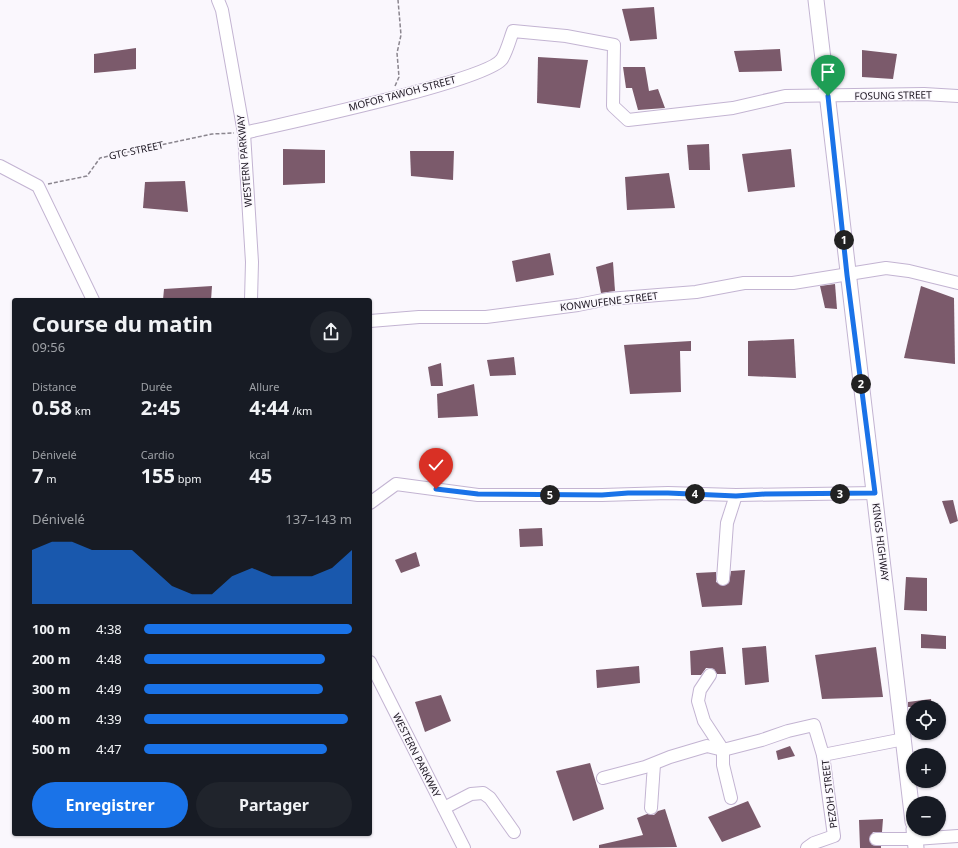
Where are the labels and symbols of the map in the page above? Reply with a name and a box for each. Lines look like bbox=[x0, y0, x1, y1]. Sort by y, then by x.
pin bbox=[811, 55, 845, 96]
street label: MOFOR TAWOH STREET bbox=[347, 72, 458, 114]
street label: FOSUNG STREET bbox=[854, 87, 932, 103]
street label: WESTERN PARKWAY bbox=[233, 114, 255, 208]
street label: GTC STREET bbox=[107, 137, 165, 163]
pin: 1 bbox=[834, 230, 854, 250]
street label: KONWUFENE STREET bbox=[559, 288, 659, 314]
pin: 2 bbox=[851, 374, 871, 394]
pin bbox=[419, 448, 453, 489]
pin: 4 bbox=[685, 484, 705, 504]
pin: 3 bbox=[830, 484, 850, 504]
pin: 5 bbox=[540, 485, 560, 505]
street label: KINGS HIGHWAY bbox=[869, 502, 893, 582]
street label: WESTERN PARKWAY bbox=[390, 711, 444, 800]
street label: PEZOH STREET bbox=[818, 758, 840, 829]

